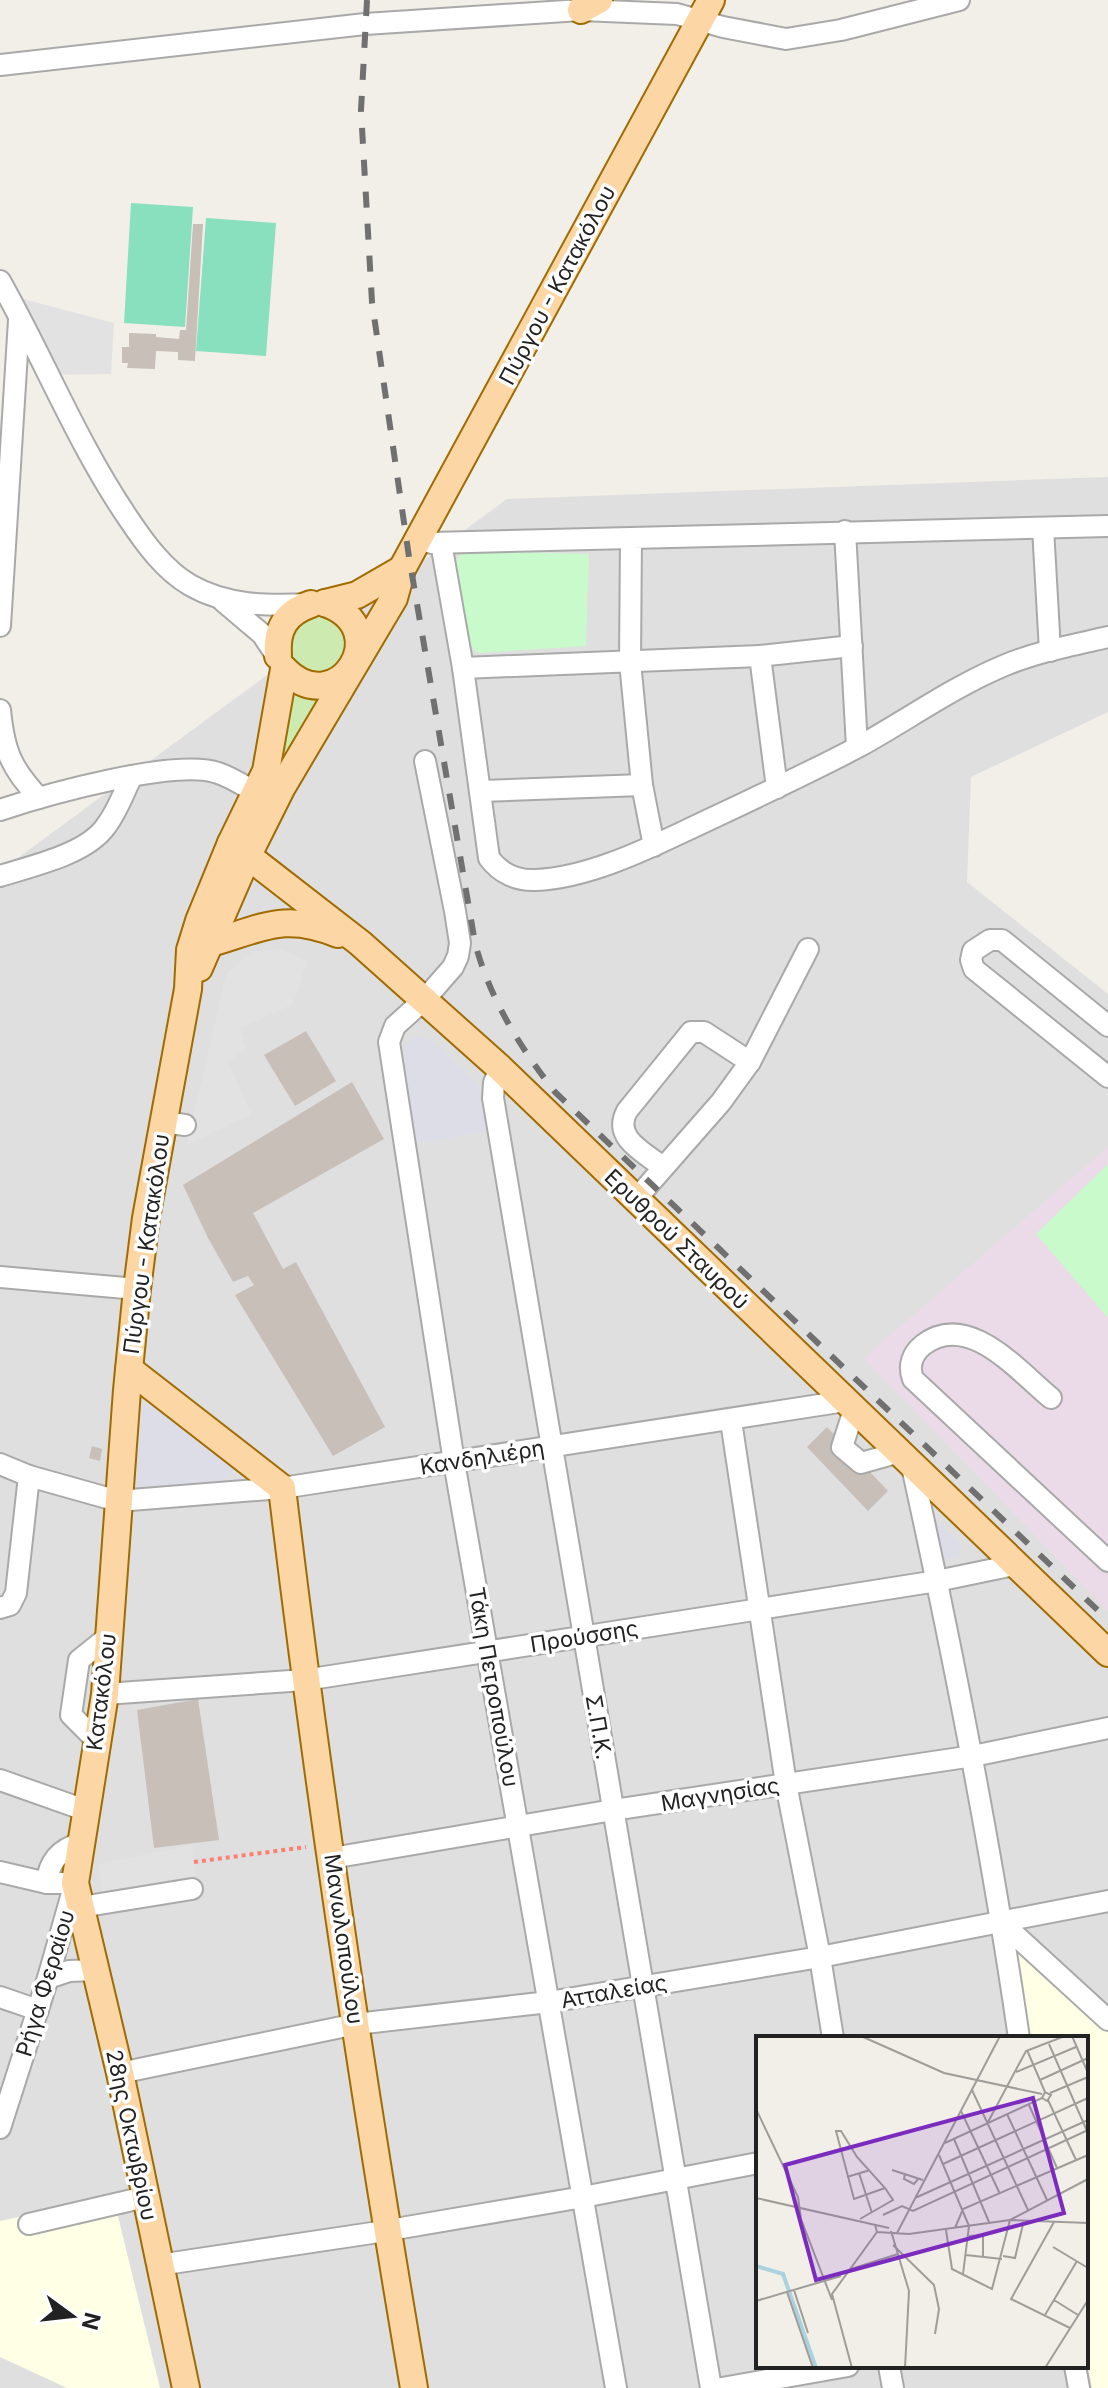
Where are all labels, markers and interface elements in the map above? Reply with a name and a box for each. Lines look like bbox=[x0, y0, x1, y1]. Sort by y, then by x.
street label: Πύργου - Κατακόλου bbox=[493, 181, 621, 389]
street label: Πύργου - Κατακόλου bbox=[118, 1132, 174, 1356]
street label: Ερυθρού Σταυρού bbox=[600, 1164, 754, 1314]
street label: Κανδηλιέρη bbox=[418, 1434, 546, 1480]
street label: Τάκη Πετροπούλου bbox=[464, 1585, 524, 1789]
street label: Προύσσης bbox=[528, 1615, 640, 1657]
street label: Κατακόλου bbox=[81, 1632, 121, 1752]
street label: Σ.Π.Κ. bbox=[581, 1693, 617, 1761]
street label: Μαγνησίας bbox=[659, 1772, 781, 1816]
street label: Μανωλοπούλου bbox=[319, 1852, 369, 2026]
street label: Ρήγα Φεραίου bbox=[10, 1907, 80, 2059]
street label: Ατταλείας bbox=[559, 1969, 669, 2013]
inset map bbox=[756, 2036, 1088, 2368]
street label: 28ης Οκτωβρίου bbox=[101, 2047, 163, 2223]
north arrow bbox=[32, 2276, 112, 2356]
text: N bbox=[77, 2310, 106, 2333]

